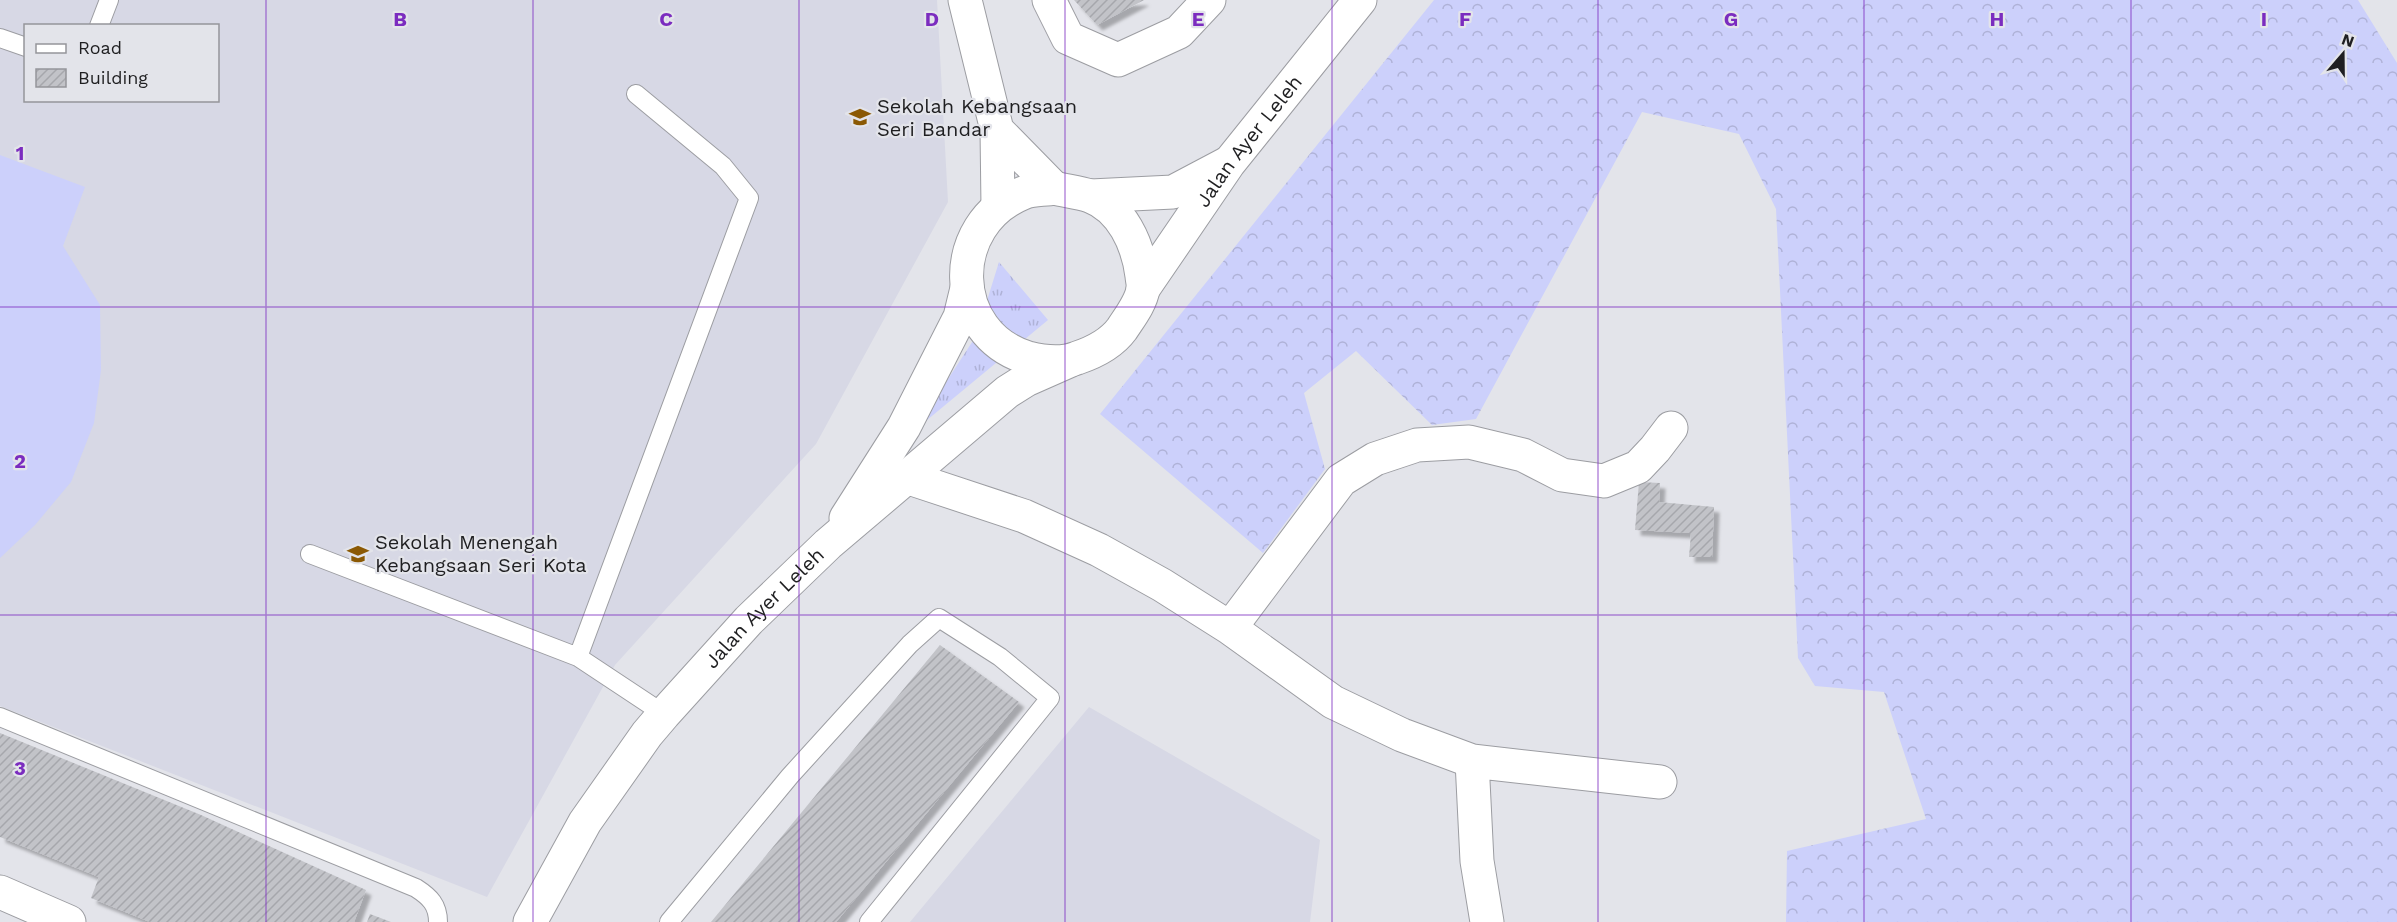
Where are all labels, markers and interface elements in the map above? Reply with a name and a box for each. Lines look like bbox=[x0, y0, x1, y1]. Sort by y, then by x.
text: B bbox=[393, 7, 407, 31]
text: C bbox=[659, 7, 673, 31]
text: D bbox=[925, 7, 939, 31]
text: E bbox=[1192, 7, 1204, 31]
text: F bbox=[1459, 7, 1471, 31]
text: G bbox=[1724, 7, 1738, 31]
text: H bbox=[1990, 7, 2004, 31]
text: I bbox=[2261, 7, 2267, 31]
legend bbox=[24, 24, 219, 102]
north arrow bbox=[2313, 24, 2373, 84]
text: N bbox=[2339, 29, 2357, 51]
text: Road bbox=[78, 37, 122, 58]
text: Building bbox=[78, 67, 148, 88]
street label: Jalan Ayer Leleh bbox=[1191, 70, 1307, 212]
place label: Sekolah Kebangsaan Seri Bandar bbox=[877, 94, 1077, 141]
school or university icon: Sekolah Kebangsaan Seri Bandar bbox=[848, 105, 872, 129]
text: 1 bbox=[16, 141, 24, 165]
text: 2 bbox=[14, 449, 26, 473]
place label: Sekolah Menengah Kebangsaan Seri Kota bbox=[375, 530, 587, 577]
school or university icon: Sekolah Menengah Kebangsaan Seri Kota bbox=[346, 542, 370, 566]
street label: Jalan Ayer Leleh bbox=[699, 543, 829, 673]
text: 3 bbox=[14, 756, 26, 780]

